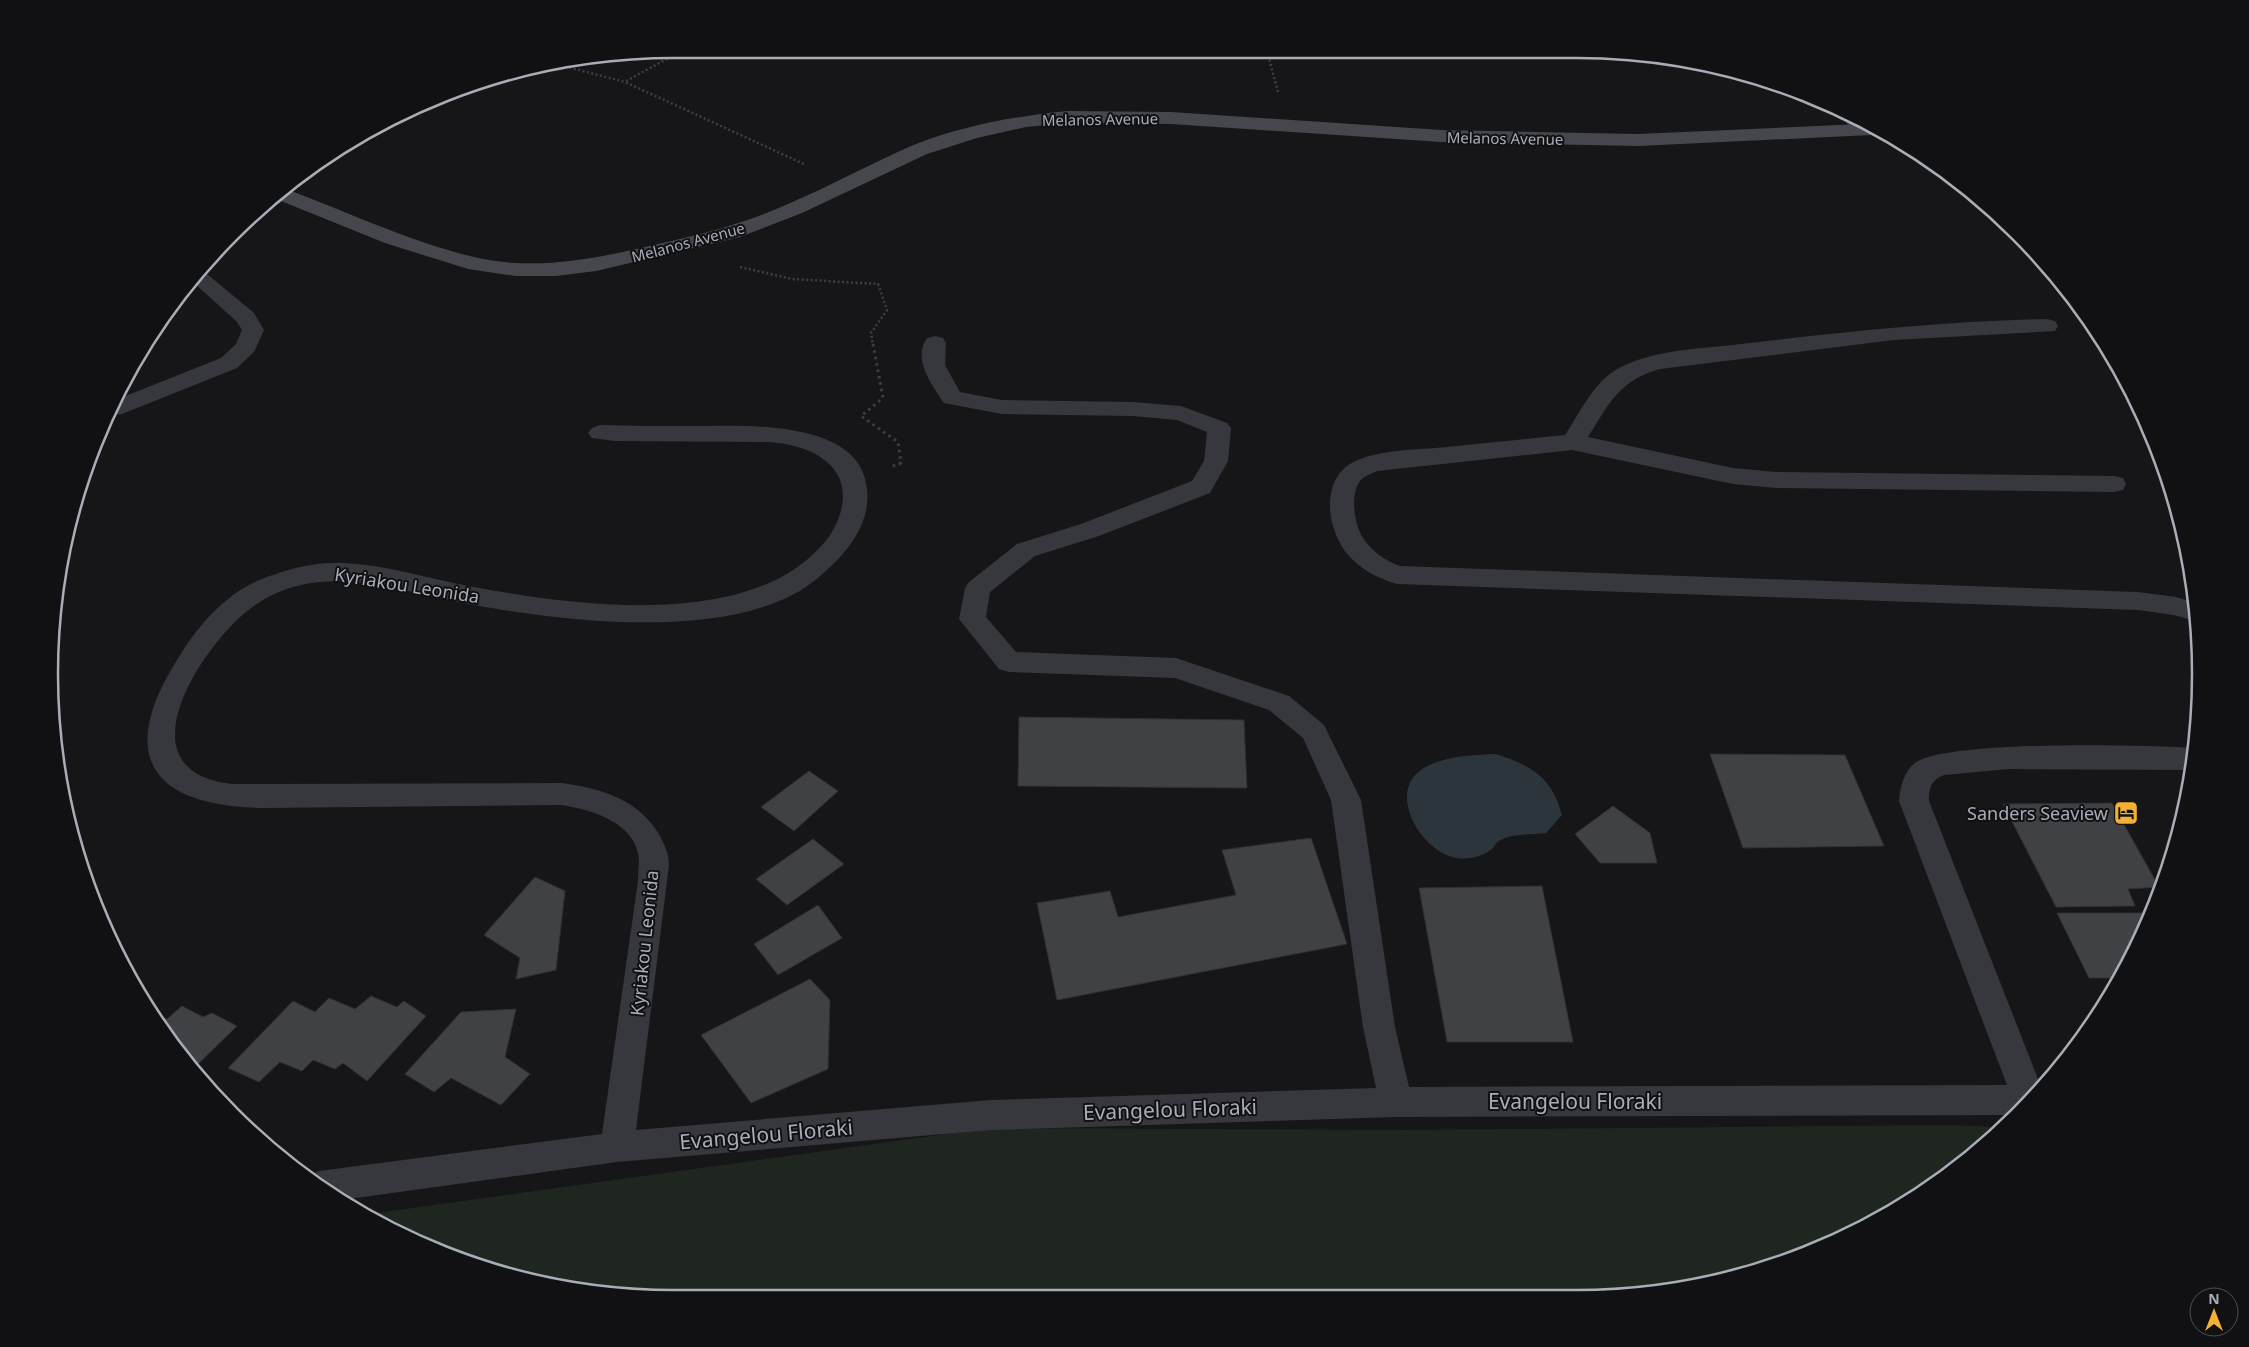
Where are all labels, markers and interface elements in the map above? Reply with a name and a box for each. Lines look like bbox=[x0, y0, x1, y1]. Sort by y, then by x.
street label: Melanos Avenue bbox=[1042, 108, 1158, 130]
street label: Melanos Avenue bbox=[1447, 127, 1563, 149]
street label: Melanos Avenue bbox=[629, 217, 747, 267]
street label: Kyriakou Leonida bbox=[333, 562, 481, 608]
hotel icon: Sanders Seaview bbox=[2113, 800, 2139, 826]
place label: Sanders Seaview bbox=[1967, 801, 2108, 825]
street label: Kyriakou Leonida bbox=[624, 869, 664, 1017]
street label: Evangelou Floraki bbox=[1488, 1087, 1662, 1115]
street label: Evangelou Floraki bbox=[1083, 1092, 1257, 1126]
street label: Evangelou Floraki bbox=[678, 1112, 854, 1156]
north arrow bbox=[2189, 1287, 2239, 1337]
text: N bbox=[2208, 1289, 2220, 1308]

